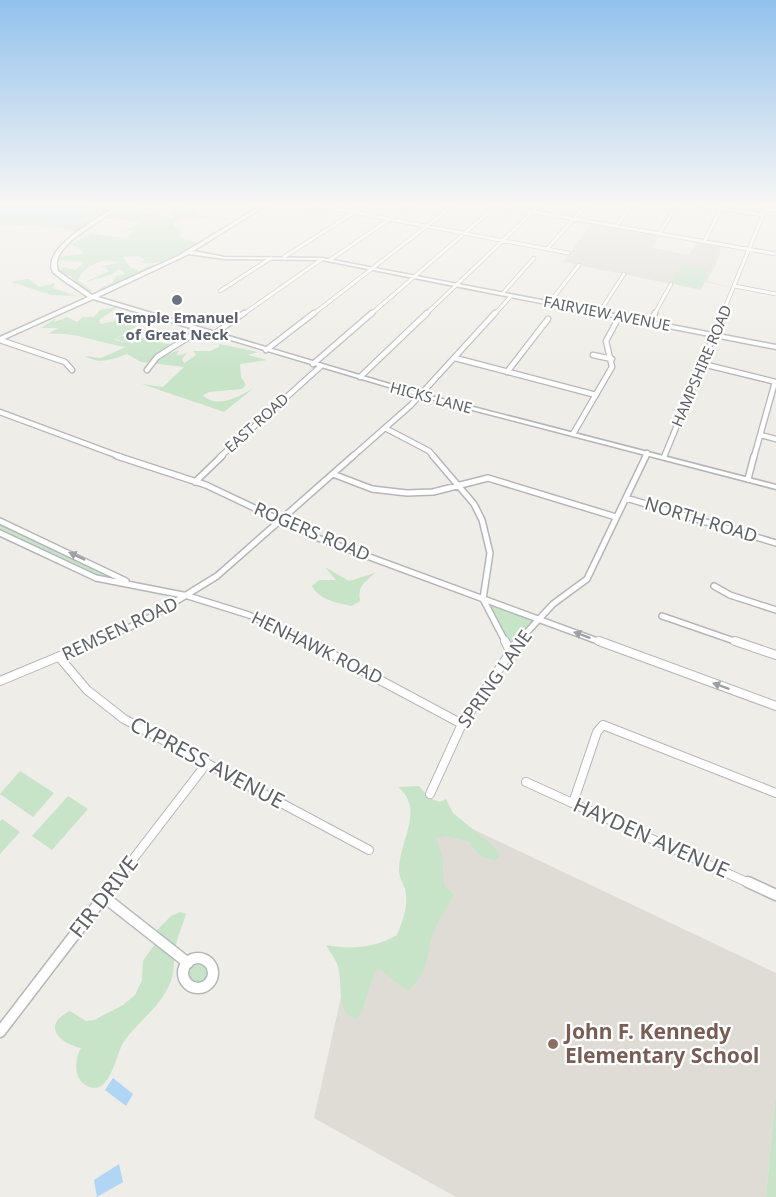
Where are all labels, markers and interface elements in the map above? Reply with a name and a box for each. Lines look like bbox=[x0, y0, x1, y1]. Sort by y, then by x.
street label: FAIRVIEW AVENUE bbox=[542, 291, 672, 335]
marker: Temple Emanuel of Great Neck bbox=[170, 293, 184, 307]
street label: HAMPSHIRE ROAD bbox=[666, 302, 736, 430]
place label: Temple Emanuel of Great Neck bbox=[116, 307, 238, 344]
street label: HICKS LANE bbox=[388, 376, 475, 418]
street label: EAST ROAD bbox=[220, 388, 293, 456]
street label: NORTH ROAD bbox=[642, 491, 761, 548]
street label: ROGERS ROAD bbox=[251, 496, 374, 566]
one-way arrow bbox=[68, 551, 86, 560]
street label: REMSEN ROAD bbox=[58, 591, 181, 665]
street label: HENHAWK ROAD bbox=[248, 605, 387, 689]
street label: SPRING LANE bbox=[452, 625, 537, 732]
one-way arrow bbox=[573, 630, 591, 640]
one-way arrow bbox=[712, 680, 730, 690]
street label: CYPRESS AVENUE bbox=[125, 710, 290, 815]
street label: HAYDEN AVENUE bbox=[569, 790, 734, 884]
street label: FIR DRIVE bbox=[63, 850, 144, 943]
place label: John F. Kennedy Elementary School bbox=[563, 1017, 759, 1069]
marker: John F. Kennedy Elementary School bbox=[546, 1037, 560, 1051]

